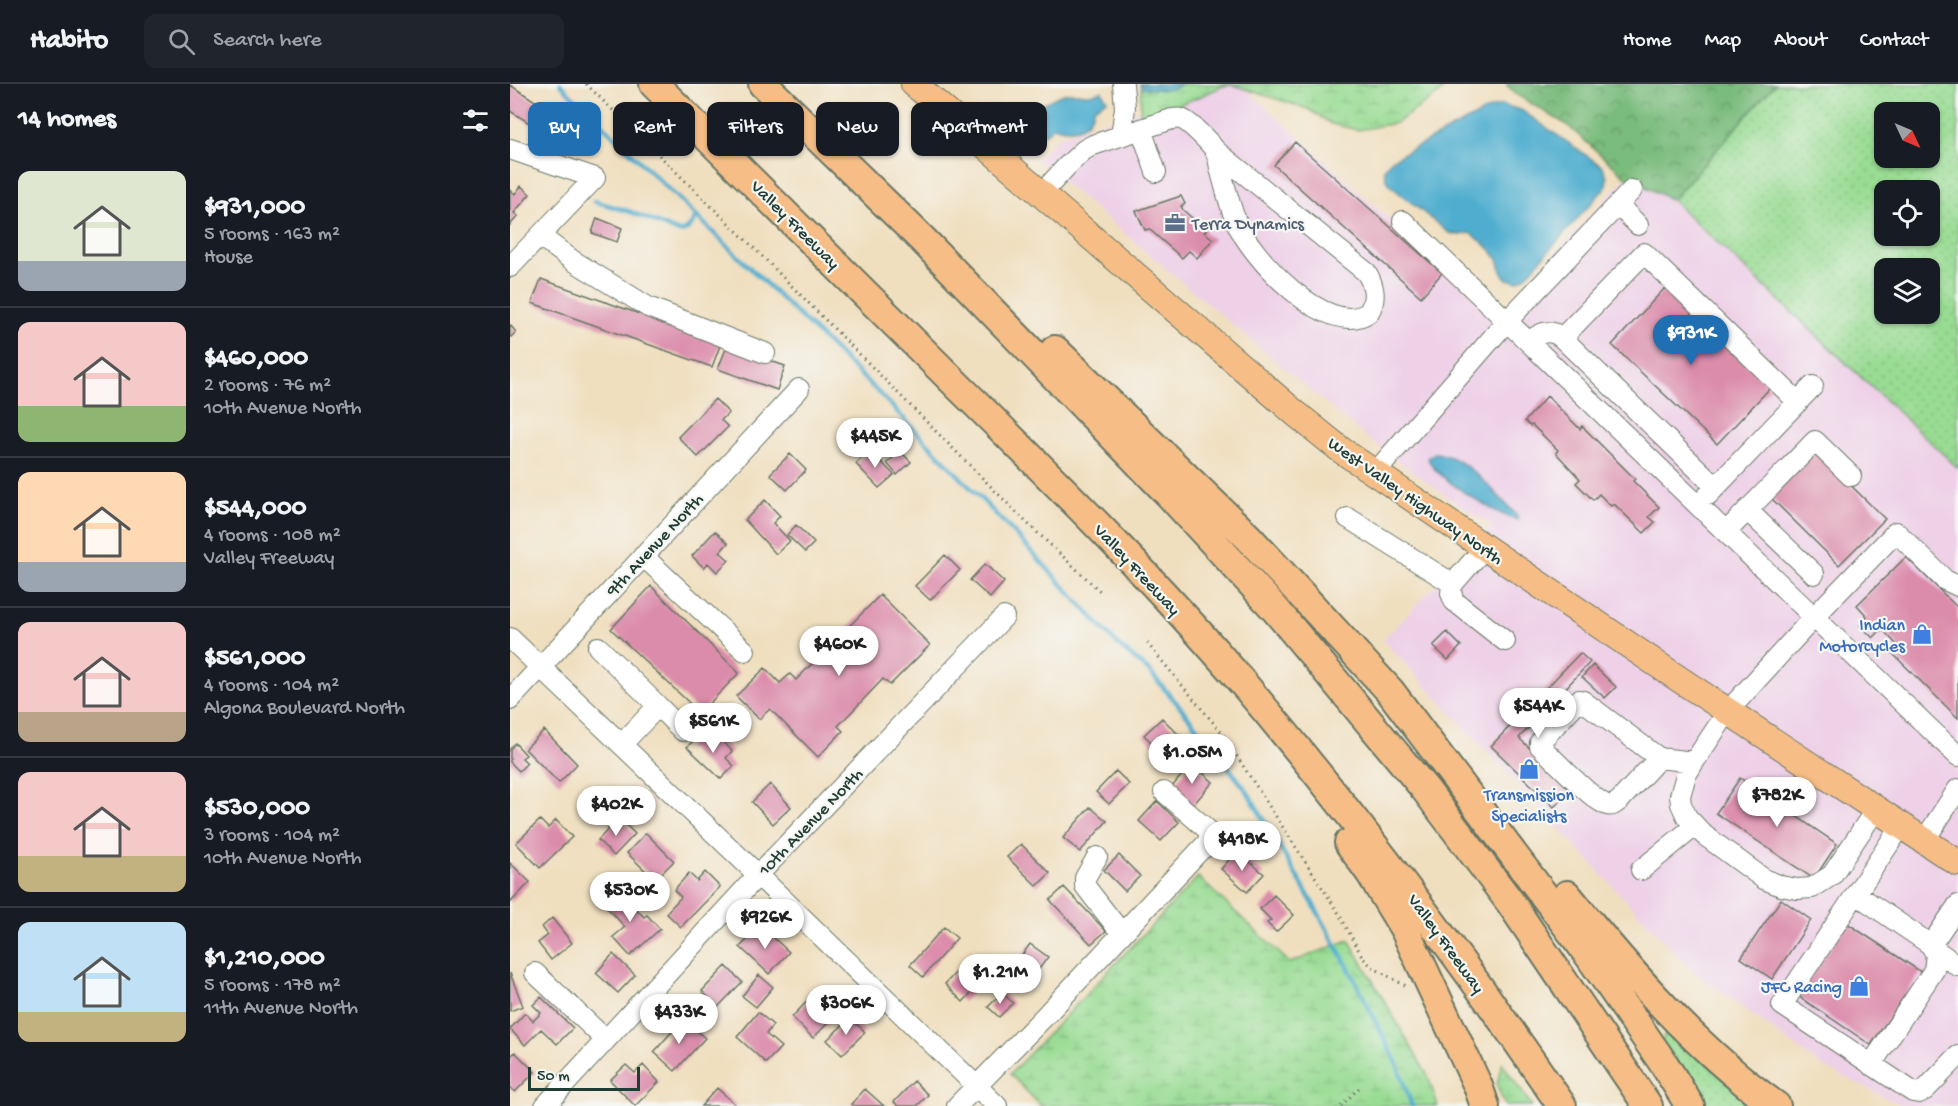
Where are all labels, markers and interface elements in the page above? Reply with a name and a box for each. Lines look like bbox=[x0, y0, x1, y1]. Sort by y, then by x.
search box bbox=[144, 14, 564, 68]
text: Habito bbox=[30, 25, 108, 58]
icon: search bbox=[165, 25, 198, 58]
text: Search here bbox=[213, 28, 322, 54]
text: Home bbox=[1623, 29, 1671, 54]
text: Map bbox=[1704, 29, 1741, 54]
text: About bbox=[1774, 29, 1827, 54]
text: Contact bbox=[1860, 29, 1928, 54]
chip: Buy bbox=[528, 102, 601, 156]
chip: Rent bbox=[613, 102, 695, 156]
chip: Filters bbox=[707, 102, 804, 156]
chip: New bbox=[816, 102, 899, 156]
chip: Apartment bbox=[911, 102, 1047, 156]
north arrow bbox=[1874, 102, 1940, 168]
map controls bbox=[1874, 102, 1940, 324]
icon: filters bbox=[459, 104, 492, 137]
text: 14 homes bbox=[18, 105, 116, 136]
street label: Valley Freeway bbox=[745, 176, 843, 275]
button: locate bbox=[1874, 180, 1940, 246]
text: $931,000 bbox=[204, 193, 305, 224]
icon: home bbox=[66, 195, 138, 267]
office icon: Terra Dynamics bbox=[1163, 211, 1187, 235]
place label: Terra Dynamics bbox=[1191, 215, 1305, 236]
text: 5 rooms · 163 m² bbox=[204, 224, 340, 247]
text: House bbox=[204, 247, 253, 270]
button: layers bbox=[1874, 258, 1940, 324]
pin: $931K bbox=[1649, 315, 1733, 366]
text: $931K bbox=[1667, 323, 1715, 346]
text: $460,000 bbox=[204, 344, 308, 375]
icon: home bbox=[66, 346, 138, 418]
text: 2 rooms · 76 m² bbox=[204, 375, 331, 398]
text: 10th Avenue North bbox=[204, 398, 361, 421]
pin: $445K bbox=[833, 418, 917, 469]
text: $445K bbox=[850, 426, 900, 449]
street label: West Valley Highway North bbox=[1323, 434, 1506, 571]
street label: 9th Avenue North bbox=[602, 490, 709, 602]
text: $544,000 bbox=[204, 494, 306, 525]
icon: home bbox=[66, 496, 138, 568]
street label: Valley Freeway bbox=[1088, 520, 1184, 621]
text: 4 rooms · 108 m² bbox=[204, 525, 341, 548]
text: Valley Freeway bbox=[204, 548, 334, 571]
place label: Indian Motorcycles bbox=[1819, 616, 1906, 658]
shop icon: Indian Motorcycles bbox=[1910, 622, 1934, 646]
pin: $460K bbox=[797, 626, 881, 677]
text: $460K bbox=[814, 634, 864, 657]
text: $561,000 bbox=[204, 644, 306, 675]
icon: home bbox=[66, 646, 138, 718]
text: 4 rooms · 104 m² bbox=[204, 675, 339, 698]
pin: $544K bbox=[1496, 688, 1580, 739]
text: $544K bbox=[1513, 696, 1563, 719]
text: Algona Boulevard North bbox=[204, 698, 405, 721]
pin: $561K bbox=[671, 703, 755, 754]
text: $561K bbox=[689, 711, 737, 734]
pin: $1.05M bbox=[1143, 734, 1241, 785]
text: $1.05M bbox=[1162, 742, 1222, 765]
shop icon: Transmission Specialists bbox=[1517, 757, 1541, 781]
street label: 10th Avenue North bbox=[754, 764, 869, 882]
pin: $782K bbox=[1735, 777, 1819, 828]
text: $782K bbox=[1751, 785, 1803, 808]
pin: $402K bbox=[574, 786, 658, 837]
place label: Transmission Specialists bbox=[1483, 786, 1575, 828]
text: $530,000 bbox=[204, 794, 310, 825]
text: $402K bbox=[591, 794, 641, 817]
icon: home bbox=[66, 796, 138, 868]
pin: $418K bbox=[1200, 821, 1284, 872]
text: 3 rooms · 104 m² bbox=[204, 825, 340, 848]
text: $418K bbox=[1218, 829, 1266, 852]
text: 10th Avenue North bbox=[204, 848, 361, 871]
pin: $530K bbox=[588, 872, 672, 923]
text: $530K bbox=[604, 880, 656, 903]
street label: Valley Freeway bbox=[1401, 890, 1488, 998]
pin: $926K bbox=[723, 899, 807, 950]
text: $926K bbox=[740, 907, 790, 930]
text: $1,210,000 bbox=[204, 944, 325, 975]
icon: home bbox=[66, 946, 138, 1018]
pin: $1.21M bbox=[951, 954, 1049, 1005]
text: $1.21M bbox=[972, 962, 1028, 985]
shop icon: JFC Racing bbox=[1847, 974, 1871, 998]
text: 5 rooms · 178 m² bbox=[204, 975, 341, 998]
place label: JFC Racing bbox=[1761, 978, 1842, 999]
pin: $306K bbox=[804, 985, 888, 1036]
text: $306K bbox=[820, 993, 872, 1016]
pin: $433K bbox=[637, 994, 721, 1045]
text: 11th Avenue North bbox=[204, 998, 358, 1021]
text: $433K bbox=[654, 1002, 704, 1025]
scale bar bbox=[528, 1064, 640, 1092]
text: 50 m bbox=[537, 1068, 570, 1087]

